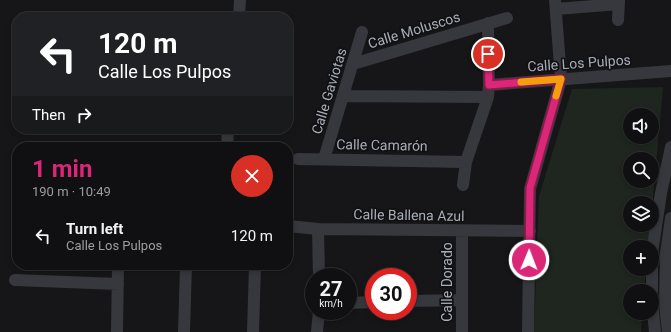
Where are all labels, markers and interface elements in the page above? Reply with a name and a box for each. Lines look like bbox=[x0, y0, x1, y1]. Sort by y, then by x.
street label: Calle Moluscos bbox=[366, 8, 462, 52]
text: 120 m bbox=[98, 27, 177, 60]
icon: left bbox=[32, 28, 84, 80]
pin bbox=[471, 37, 505, 71]
icon: arrive bbox=[477, 43, 499, 65]
street label: Calle Gaviotas bbox=[308, 46, 350, 136]
street label: Calle Los Pulpos bbox=[527, 51, 631, 75]
text: Calle Los Pulpos bbox=[98, 61, 231, 82]
icon: right bbox=[73, 104, 95, 126]
text: Then bbox=[32, 106, 65, 124]
map controls bbox=[623, 108, 659, 320]
button: sound bbox=[623, 108, 659, 144]
street label: Calle Camarón bbox=[336, 136, 428, 154]
button: search bbox=[623, 152, 659, 188]
text: 1 min bbox=[32, 155, 92, 183]
button: close bbox=[231, 155, 273, 197]
text: 190 m · 10:49 bbox=[32, 184, 111, 199]
button: layers bbox=[623, 196, 659, 232]
street label: Calle Ballena Azul bbox=[353, 206, 465, 224]
text: Turn left bbox=[66, 220, 123, 238]
icon: left bbox=[32, 225, 54, 247]
text: 120 m bbox=[231, 227, 273, 245]
text: Calle Los Pulpos bbox=[66, 238, 162, 253]
position arrow bbox=[508, 239, 550, 281]
button: + bbox=[623, 240, 659, 276]
street label: Calle Dorado bbox=[439, 242, 455, 322]
speed limit sign: 30 bbox=[365, 268, 417, 320]
text: 27 bbox=[320, 277, 342, 301]
button: − bbox=[623, 284, 659, 320]
text: km/h bbox=[319, 298, 343, 309]

